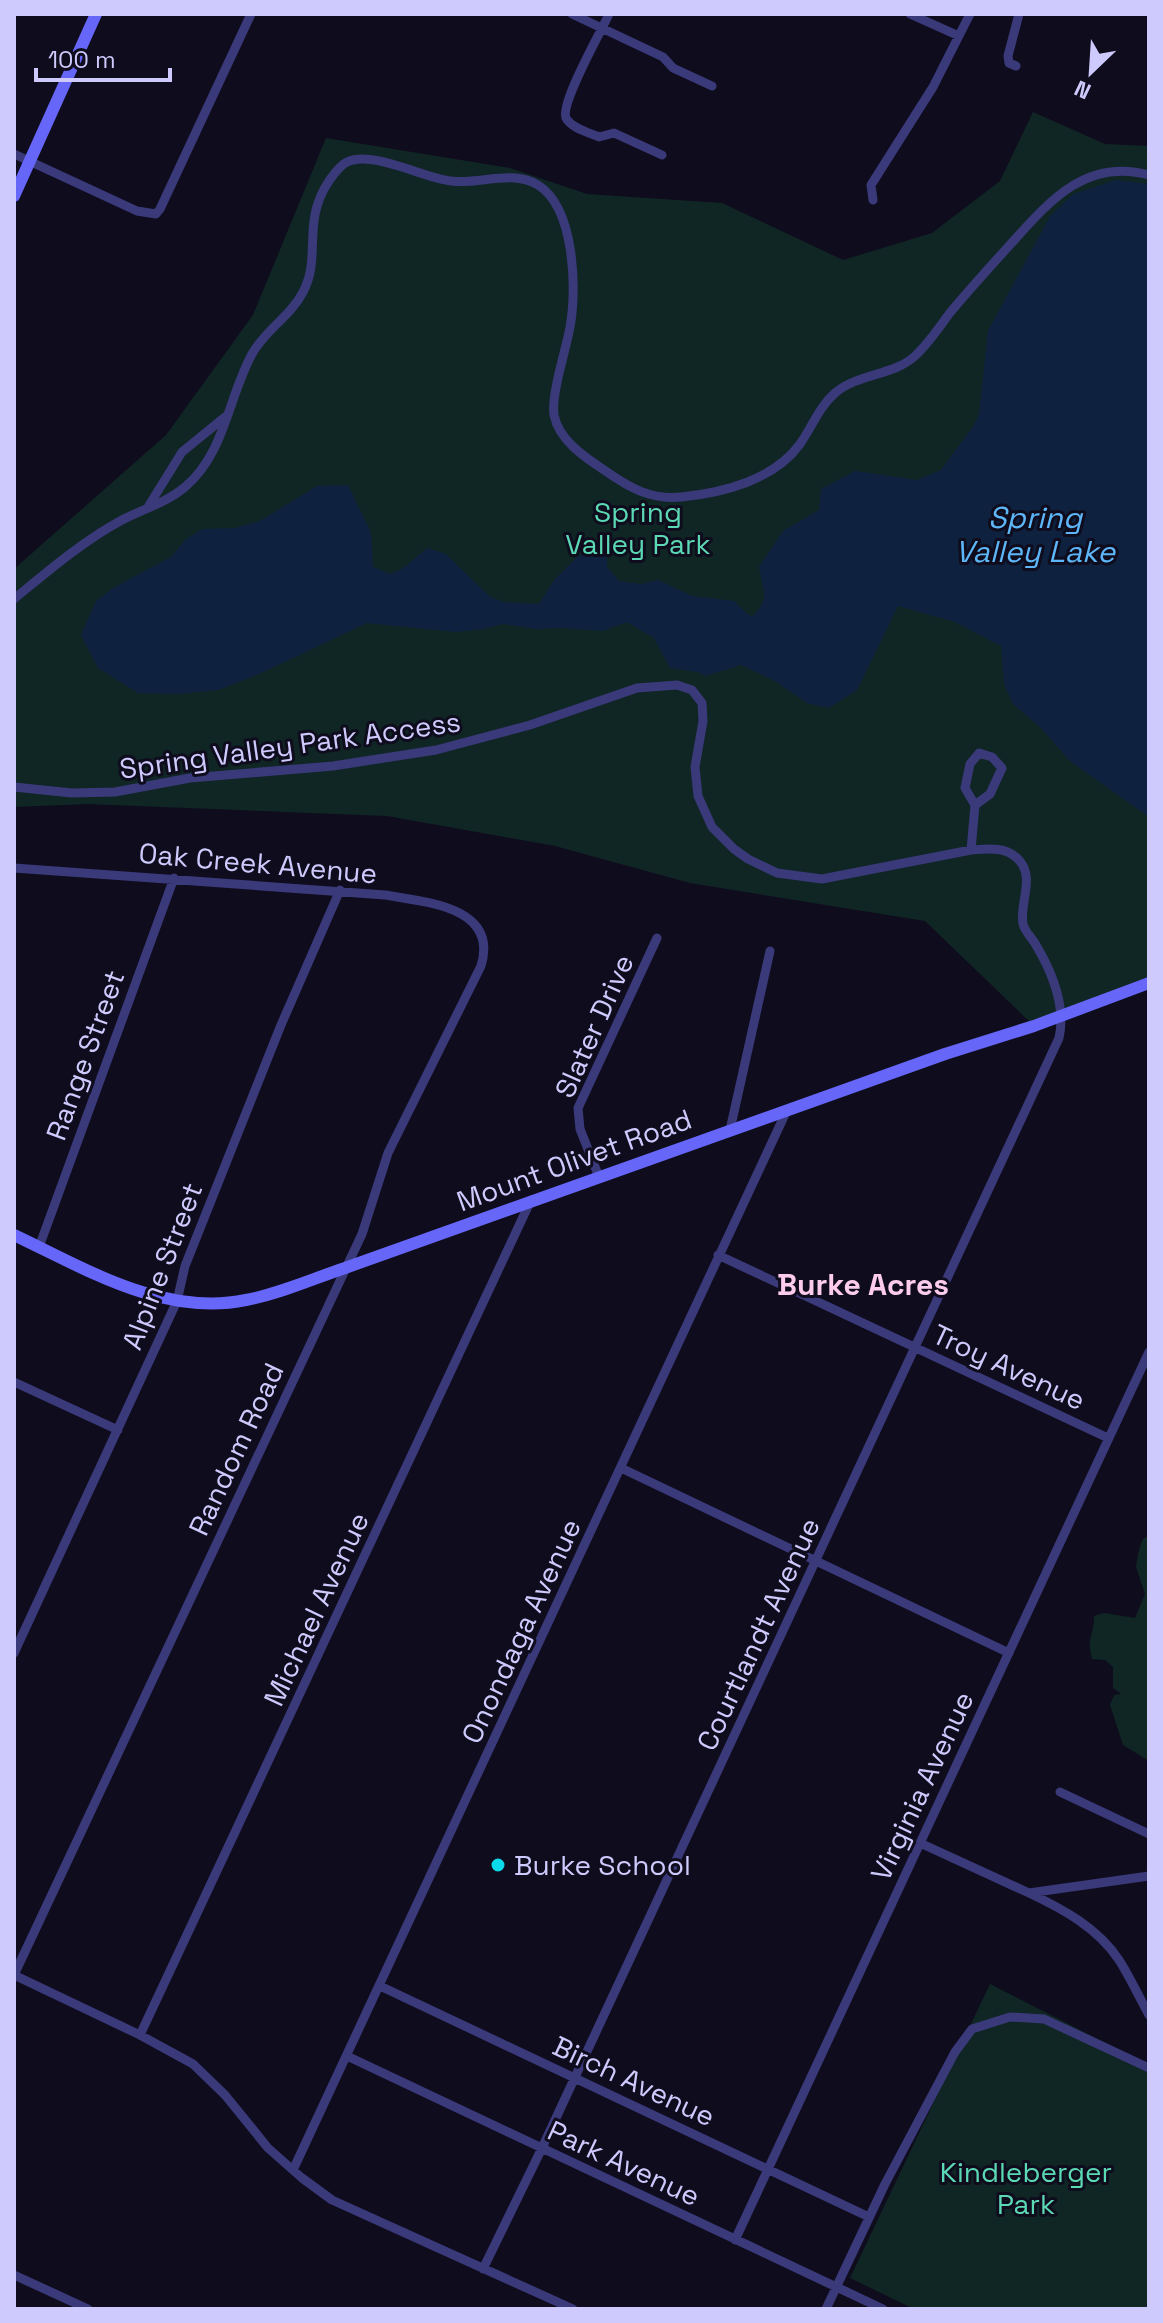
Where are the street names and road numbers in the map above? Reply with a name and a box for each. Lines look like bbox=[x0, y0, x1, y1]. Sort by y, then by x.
street label: Spring Valley Park Access bbox=[117, 703, 463, 787]
street label: Oak Creek Avenue bbox=[137, 835, 379, 891]
street label: Slater Drive bbox=[546, 949, 642, 1103]
street label: Range Street bbox=[38, 965, 132, 1145]
street label: Mount Olivet Road bbox=[452, 1101, 696, 1219]
street label: Alpine Street bbox=[114, 1177, 210, 1355]
street label: Troy Avenue bbox=[927, 1316, 1091, 1418]
street label: Random Road bbox=[180, 1357, 292, 1541]
street label: Michael Avenue bbox=[255, 1506, 377, 1712]
street label: Courtlandt Avenue bbox=[688, 1512, 828, 1756]
street label: Onondaga Avenue bbox=[453, 1513, 589, 1749]
street label: Virginia Avenue bbox=[862, 1686, 982, 1886]
street label: Birch Avenue bbox=[547, 2028, 721, 2134]
street label: Park Avenue bbox=[542, 2112, 706, 2214]

